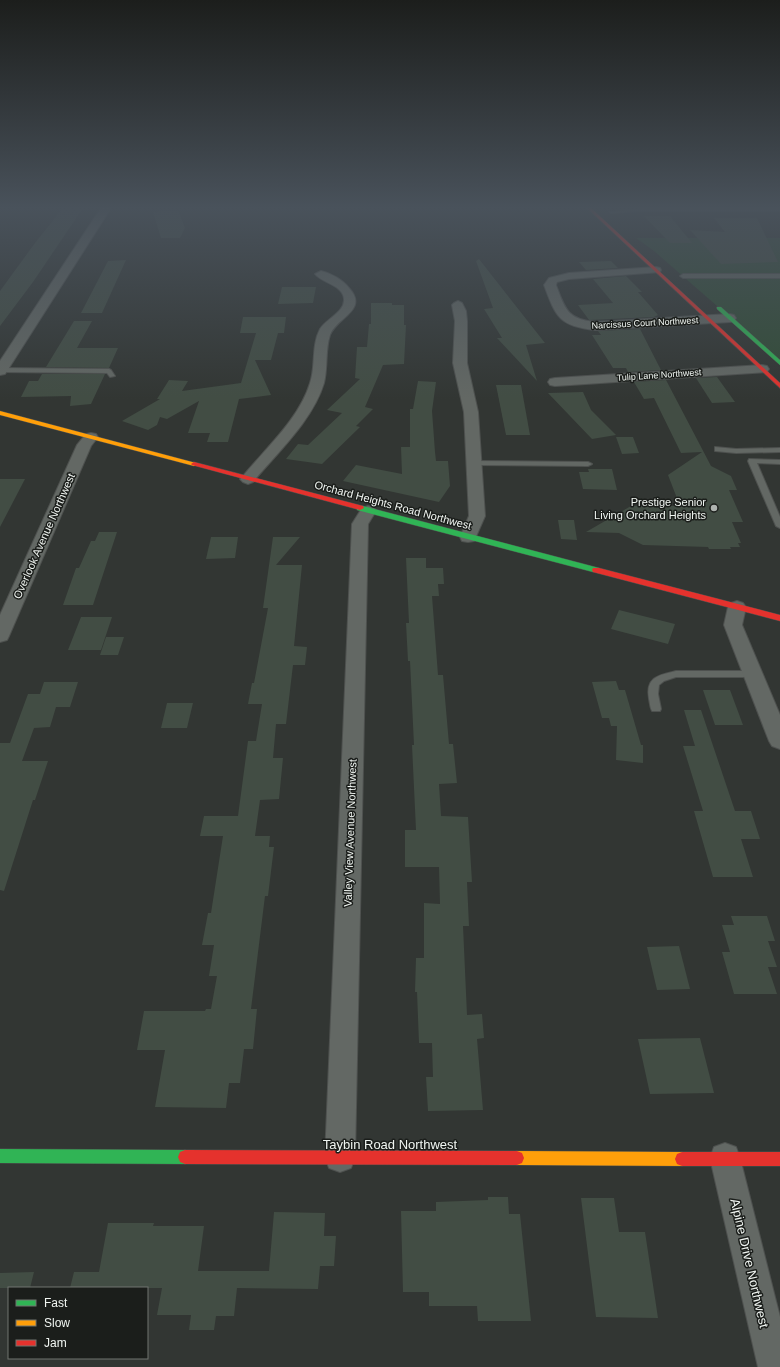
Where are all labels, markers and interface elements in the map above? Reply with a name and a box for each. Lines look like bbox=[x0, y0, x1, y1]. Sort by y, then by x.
street label: Narcissus Court Northwest bbox=[591, 315, 699, 331]
street label: Tulip Lane Northwest bbox=[616, 367, 702, 383]
street label: Overlook Avenue Northwest bbox=[11, 471, 77, 601]
street label: Orchard Heights Road Northwest bbox=[313, 478, 473, 532]
place label: Prestige Senior Living Orchard Heights bbox=[594, 496, 706, 521]
marker: Prestige Senior Living Orchard Heights bbox=[709, 503, 719, 513]
street label: Valley View Avenue Northwest bbox=[341, 759, 359, 907]
street label: Taybin Road Northwest bbox=[323, 1137, 458, 1152]
street label: Alpine Drive Northwest bbox=[727, 1197, 772, 1330]
legend bbox=[8, 1287, 148, 1359]
text: Fast bbox=[44, 1296, 68, 1310]
text: Slow bbox=[44, 1316, 70, 1330]
text: Jam bbox=[44, 1336, 67, 1350]

